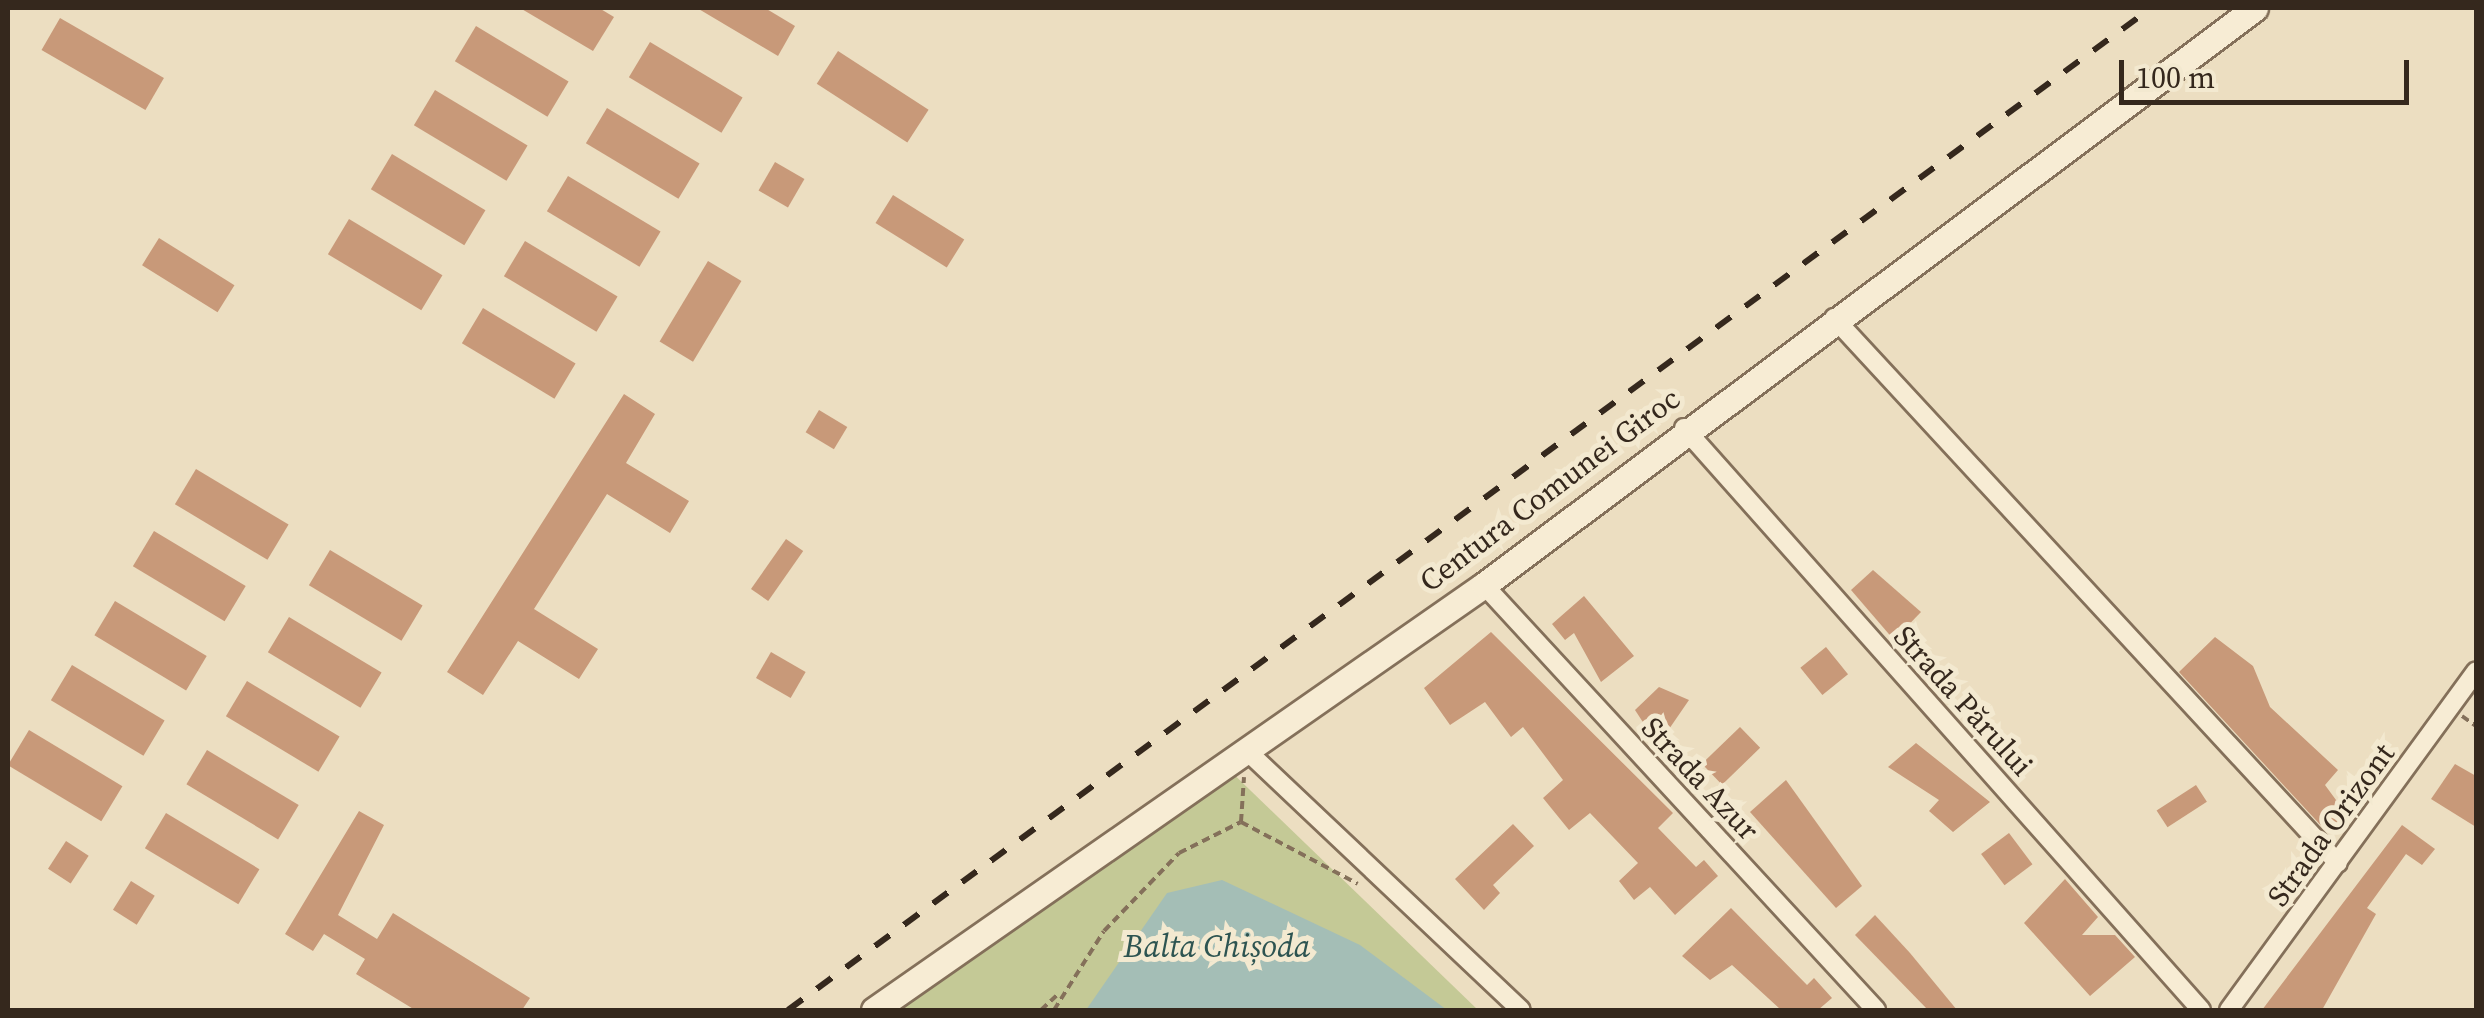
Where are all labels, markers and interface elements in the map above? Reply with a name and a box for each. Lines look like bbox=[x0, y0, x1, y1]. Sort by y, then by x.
scale bar bbox=[2124, 40, 2414, 102]
text: 100 m bbox=[2136, 57, 2215, 98]
street label: Centura Comunei Giroc bbox=[1413, 380, 1687, 600]
street label: Strada Părului bbox=[1886, 619, 2040, 783]
street label: Strada Azur bbox=[1634, 710, 1766, 848]
street label: Strada Orizont bbox=[2260, 737, 2402, 913]
water label: Balta Chișoda bbox=[1124, 927, 1310, 965]

